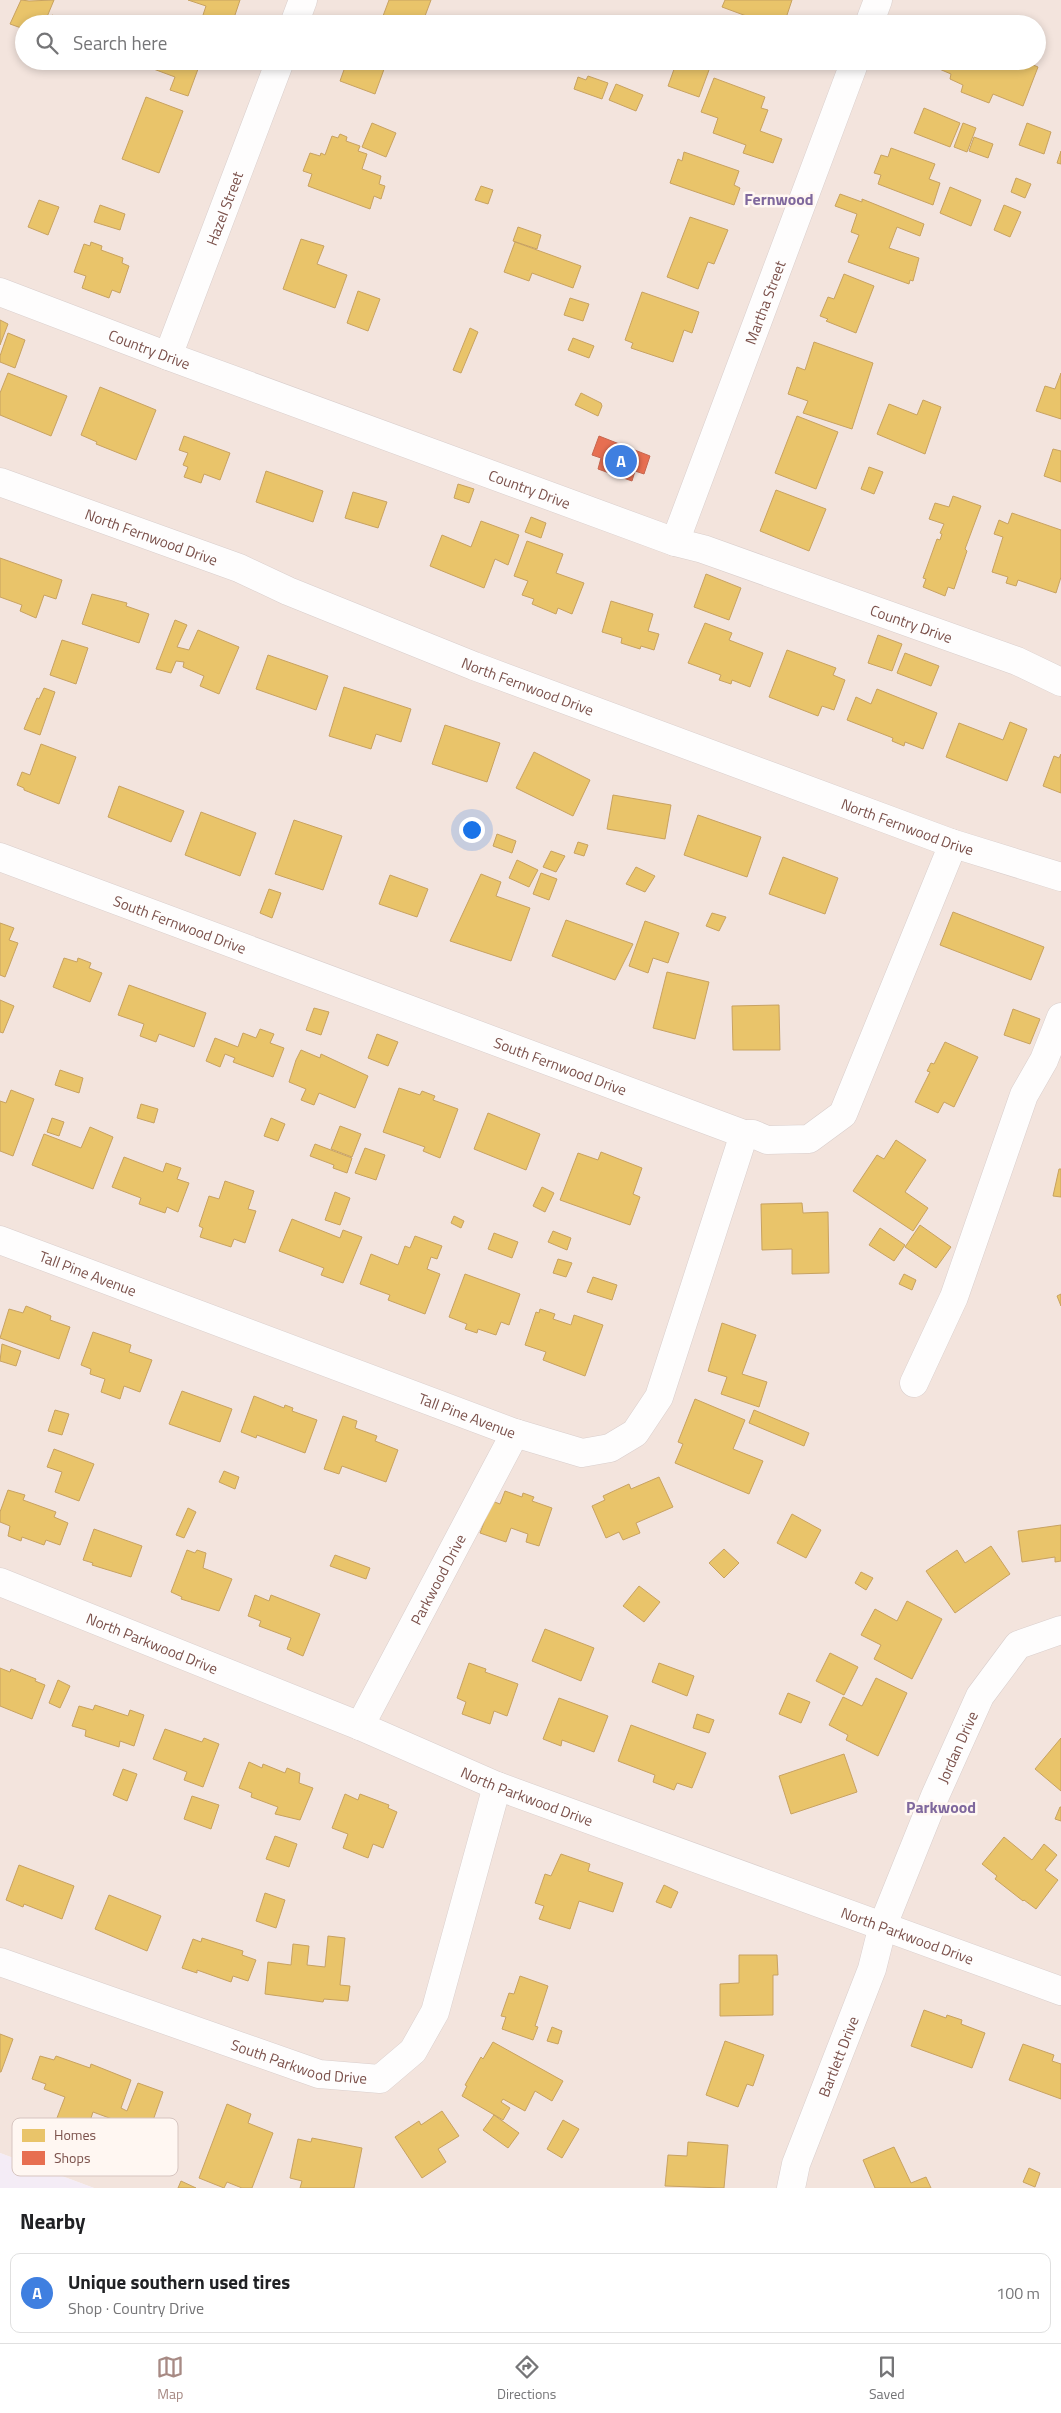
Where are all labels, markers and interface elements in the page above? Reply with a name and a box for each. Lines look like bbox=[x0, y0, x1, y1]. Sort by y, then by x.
search box bbox=[15, 15, 1046, 70]
text: Search here bbox=[73, 28, 167, 57]
icon: search bbox=[33, 29, 61, 57]
street label: Hazel Street bbox=[200, 167, 249, 249]
district label: Fernwood bbox=[744, 187, 814, 211]
street label: Martha Street bbox=[739, 256, 791, 348]
street label: Country Drive bbox=[105, 323, 194, 375]
pin: A bbox=[605, 442, 637, 480]
street label: Country Drive bbox=[485, 463, 574, 514]
street label: North Fernwood Drive bbox=[82, 502, 221, 571]
street label: Country Drive bbox=[867, 598, 956, 649]
street label: North Fernwood Drive bbox=[458, 651, 597, 721]
street label: North Fernwood Drive bbox=[838, 792, 977, 861]
your location bbox=[459, 817, 485, 843]
street label: South Fernwood Drive bbox=[110, 889, 250, 959]
street label: South Fernwood Drive bbox=[491, 1030, 630, 1101]
street label: Tall Pine Avenue bbox=[36, 1244, 140, 1302]
street label: Tall Pine Avenue bbox=[415, 1386, 519, 1444]
street label: Parkwood Drive bbox=[404, 1530, 471, 1629]
street label: North Parkwood Drive bbox=[83, 1606, 221, 1680]
street label: Jordan Drive bbox=[931, 1707, 983, 1787]
street label: North Parkwood Drive bbox=[457, 1760, 596, 1832]
district label: Parkwood bbox=[906, 1795, 976, 1819]
street label: North Parkwood Drive bbox=[838, 1900, 977, 1970]
street label: Bartlett Drive bbox=[812, 2013, 864, 2100]
street label: South Parkwood Drive bbox=[228, 2033, 368, 2089]
legend bbox=[12, 2118, 178, 2176]
text: Homes bbox=[54, 2124, 96, 2145]
text: Shops bbox=[54, 2147, 90, 2168]
text: Nearby bbox=[20, 2205, 85, 2237]
text: Unique southern used tires bbox=[68, 2267, 290, 2296]
text: A bbox=[32, 2281, 42, 2305]
text: 100 m bbox=[996, 2281, 1040, 2305]
text: Shop · Country Drive bbox=[68, 2296, 204, 2320]
tab: Map bbox=[156, 2353, 184, 2404]
tab: Directions bbox=[497, 2353, 556, 2404]
tab: Saved bbox=[869, 2353, 905, 2404]

